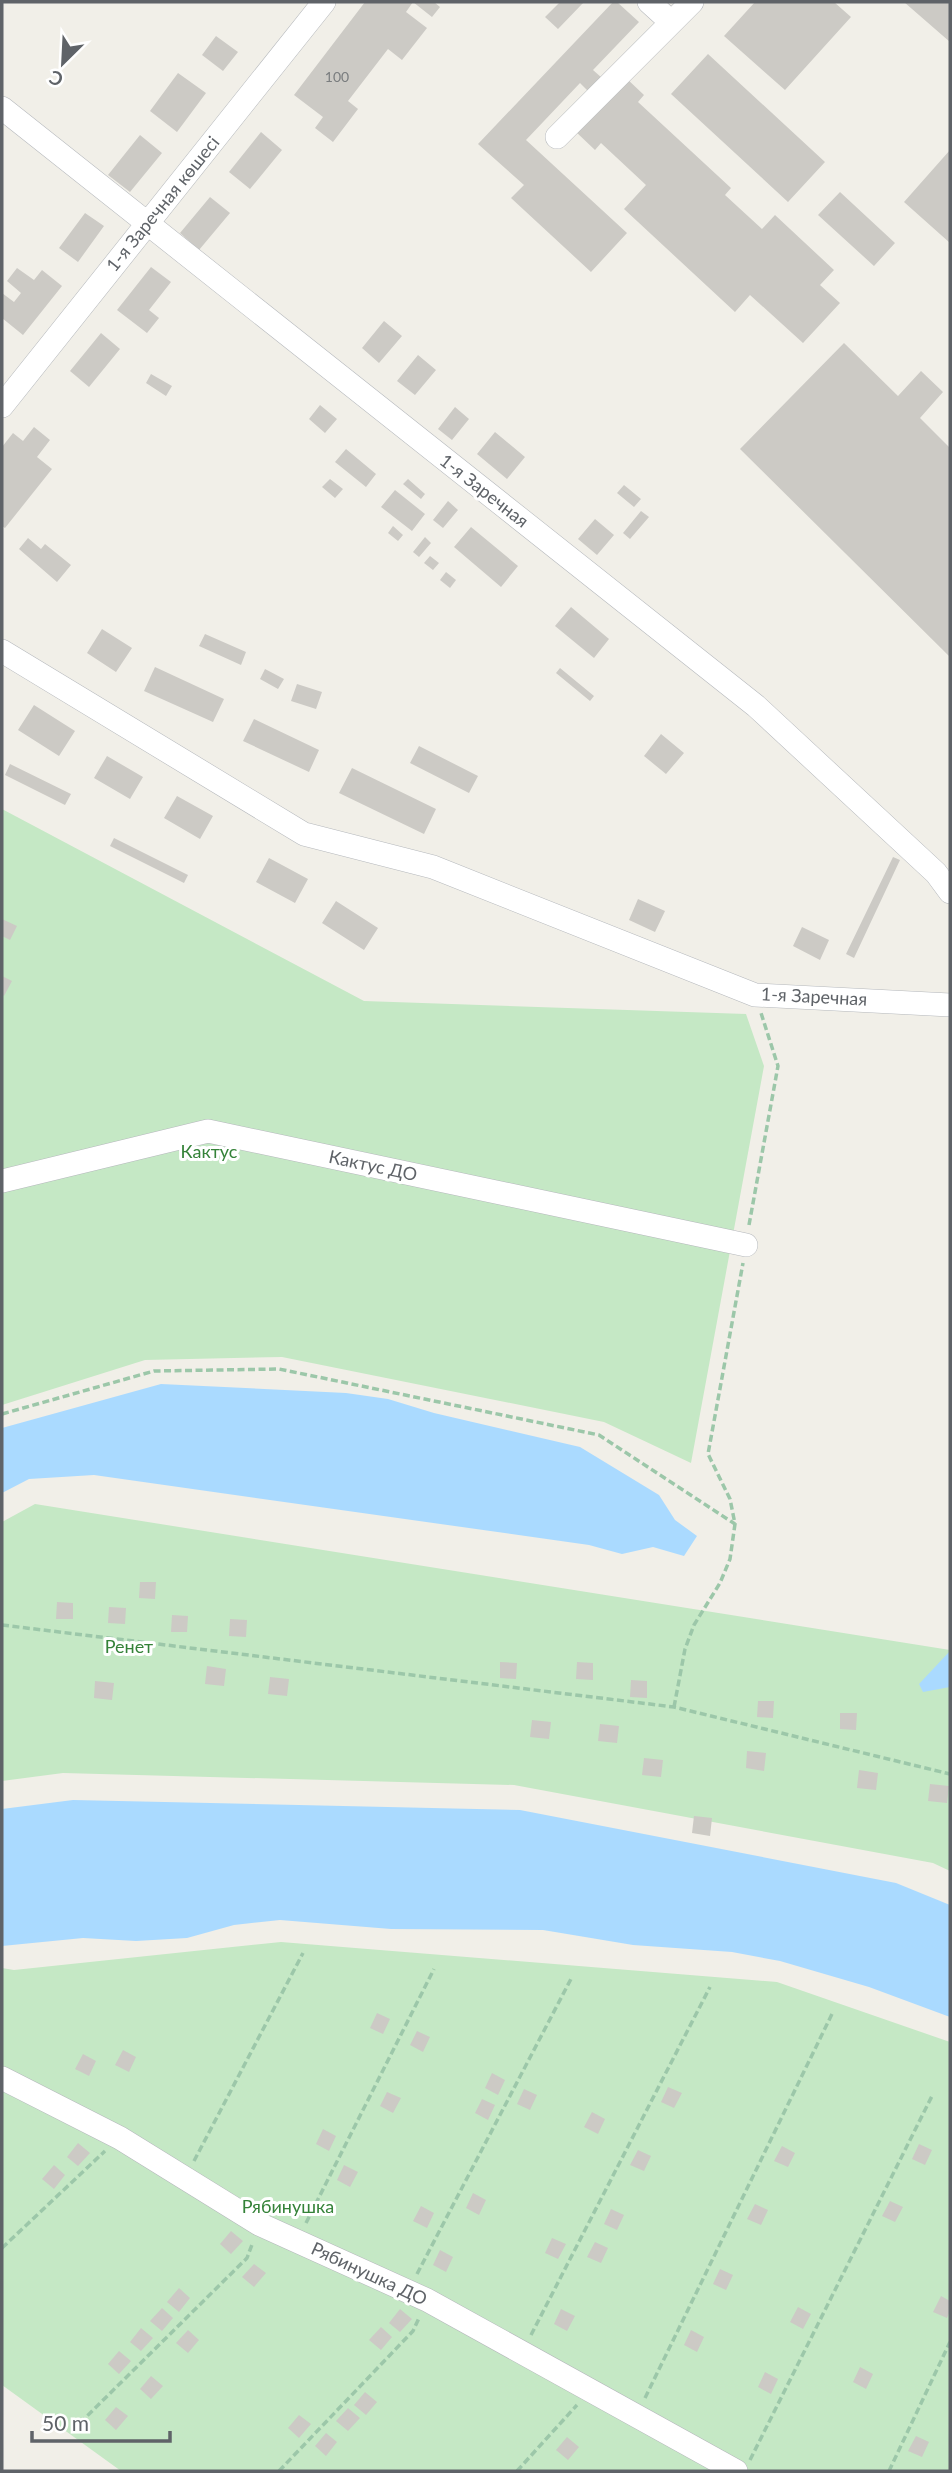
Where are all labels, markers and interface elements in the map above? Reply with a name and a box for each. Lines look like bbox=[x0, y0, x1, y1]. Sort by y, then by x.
north arrow bbox=[28, 28, 98, 98]
text: С bbox=[45, 66, 66, 92]
house number: 100 bbox=[325, 68, 349, 85]
street label: 1-я Заречная көшесі bbox=[101, 131, 224, 275]
street label: 1-я Заречная bbox=[436, 449, 533, 532]
street label: 1-я Заречная bbox=[760, 982, 868, 1010]
park label: Кактус bbox=[181, 1140, 238, 1162]
street label: Кактус ДО bbox=[327, 1145, 419, 1185]
park label: Ренет bbox=[105, 1635, 153, 1657]
park label: Рябинушка bbox=[242, 2195, 334, 2217]
street label: Рябинушка ДО bbox=[308, 2237, 431, 2310]
scale bar bbox=[32, 2400, 170, 2444]
text: 50 m bbox=[42, 2410, 89, 2435]

